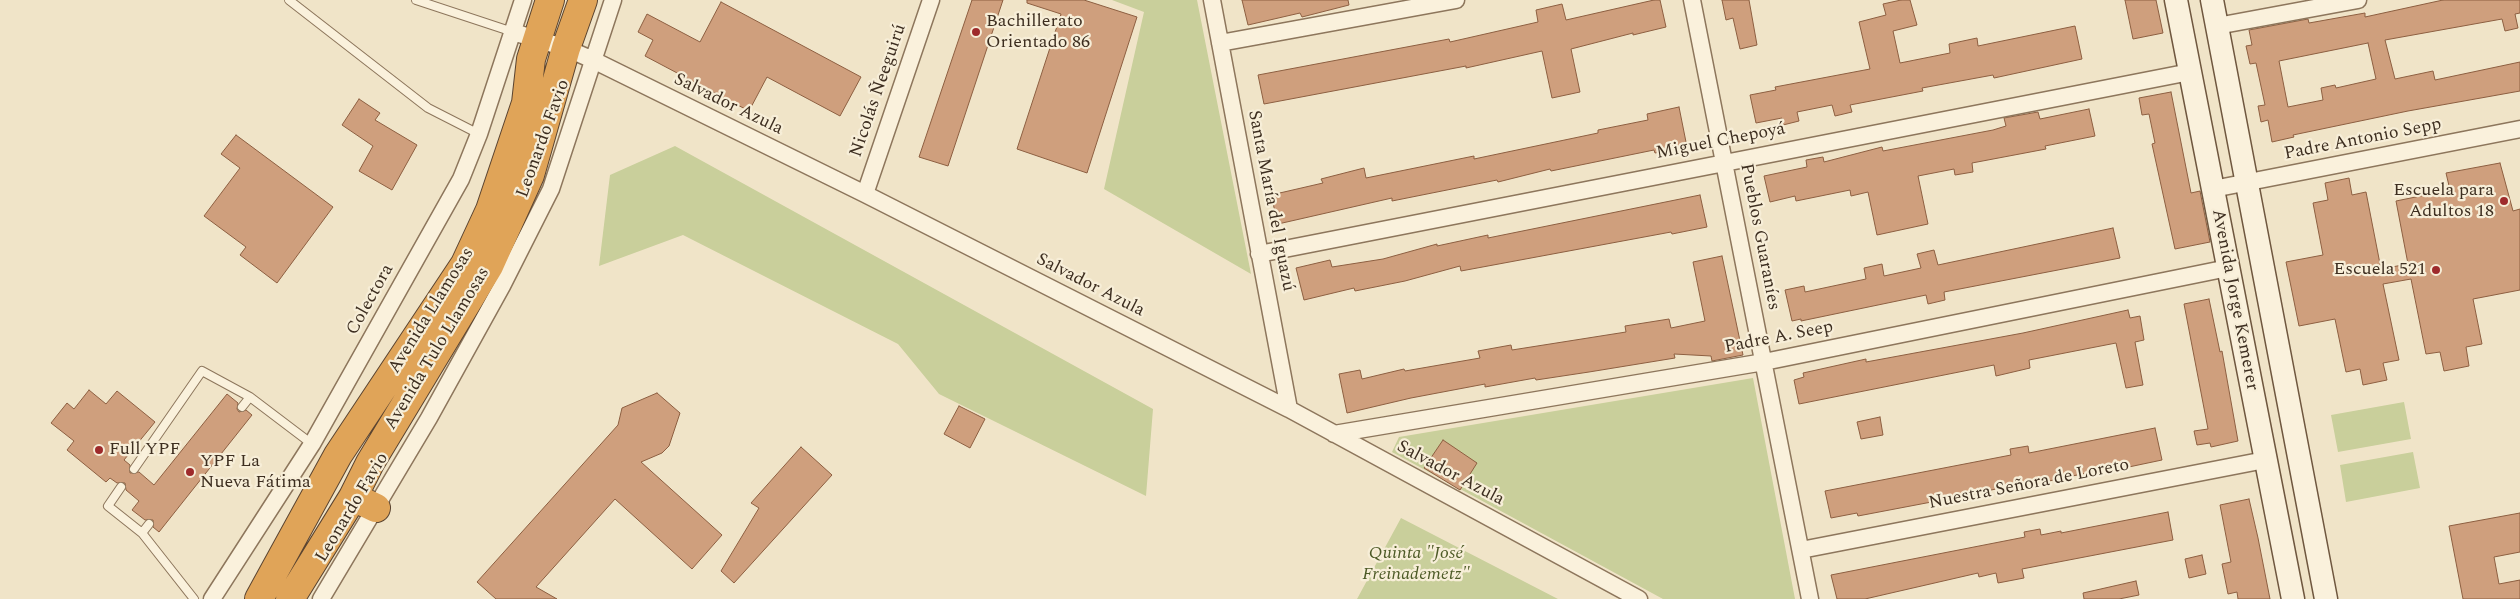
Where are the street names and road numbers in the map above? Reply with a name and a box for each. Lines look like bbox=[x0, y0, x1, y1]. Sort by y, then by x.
street label: Nicolás Ñeeguirú bbox=[846, 22, 912, 160]
street label: Salvador Azula bbox=[670, 69, 786, 141]
street label: Leonardo Favio bbox=[513, 77, 575, 201]
street label: Santa María del Iguazú bbox=[1242, 109, 1298, 293]
street label: Padre Antonio Sepp bbox=[2283, 114, 2443, 166]
street label: Miguel Chepoyá bbox=[1655, 119, 1787, 165]
street label: Pueblos Guaraníes bbox=[1734, 162, 1784, 312]
street label: Avenida Jorge Kemerer bbox=[2206, 207, 2262, 393]
street label: Avenida Llamosas bbox=[385, 244, 479, 378]
street label: Salvador Azula bbox=[1032, 249, 1148, 323]
street label: Colectora bbox=[343, 261, 399, 339]
street label: Avenida Tulo Llamosas bbox=[381, 264, 495, 434]
street label: Padre A. Seep bbox=[1723, 317, 1835, 359]
street label: Salvador Azula bbox=[1392, 437, 1508, 511]
street label: Leonardo Favio bbox=[312, 449, 394, 567]
street label: Nuestra Señora de Loreto bbox=[1927, 455, 2131, 515]

